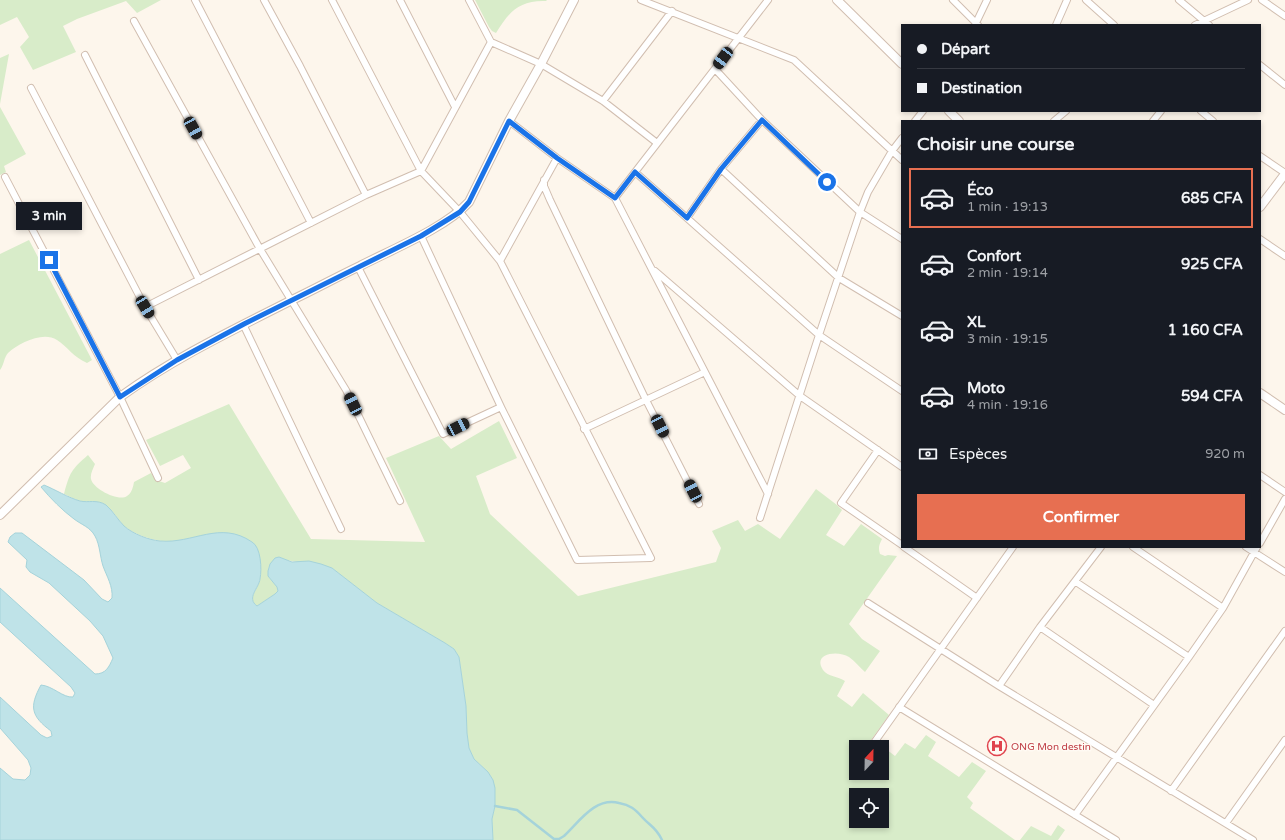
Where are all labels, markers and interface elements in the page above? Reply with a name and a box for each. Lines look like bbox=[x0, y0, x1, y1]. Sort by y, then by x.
text: Départ bbox=[941, 40, 990, 58]
car bbox=[711, 45, 735, 71]
text: Destination bbox=[941, 79, 1022, 97]
car bbox=[182, 115, 204, 141]
text: Choisir une course bbox=[917, 133, 1075, 155]
route start bbox=[818, 173, 836, 191]
icon: car bbox=[919, 180, 955, 216]
text: Éco bbox=[967, 181, 993, 199]
text: 685 CFA bbox=[1181, 189, 1243, 207]
text: 1 min · 19:13 bbox=[967, 199, 1048, 215]
callout: 3 min bbox=[16, 202, 82, 230]
text: 3 min bbox=[32, 208, 66, 224]
icon: car bbox=[919, 246, 955, 282]
text: Confort bbox=[967, 247, 1021, 265]
route end bbox=[40, 251, 58, 269]
text: 925 CFA bbox=[1181, 255, 1243, 273]
text: 2 min · 19:14 bbox=[967, 265, 1048, 281]
car bbox=[134, 294, 156, 320]
icon: car bbox=[919, 312, 955, 348]
text: XL bbox=[967, 313, 986, 331]
text: 1 160 CFA bbox=[1168, 321, 1243, 339]
text: 3 min · 19:15 bbox=[967, 331, 1048, 347]
icon: car bbox=[919, 378, 955, 414]
text: Moto bbox=[967, 379, 1005, 397]
text: 594 CFA bbox=[1181, 387, 1243, 405]
car bbox=[342, 391, 364, 417]
text: 4 min · 19:16 bbox=[967, 397, 1048, 413]
car bbox=[649, 413, 671, 439]
car bbox=[445, 416, 471, 438]
icon: cash bbox=[917, 443, 939, 465]
text: Espèces bbox=[949, 445, 1007, 463]
text: 920 m bbox=[1205, 446, 1245, 462]
car bbox=[682, 478, 704, 504]
button: Confirmer bbox=[917, 494, 1245, 540]
hospital icon: ONG Mon destin bbox=[986, 735, 1008, 757]
north arrow bbox=[849, 740, 889, 780]
map controls bbox=[849, 740, 889, 828]
place label: ONG Mon destin bbox=[1011, 741, 1091, 753]
button: locate bbox=[849, 788, 889, 828]

